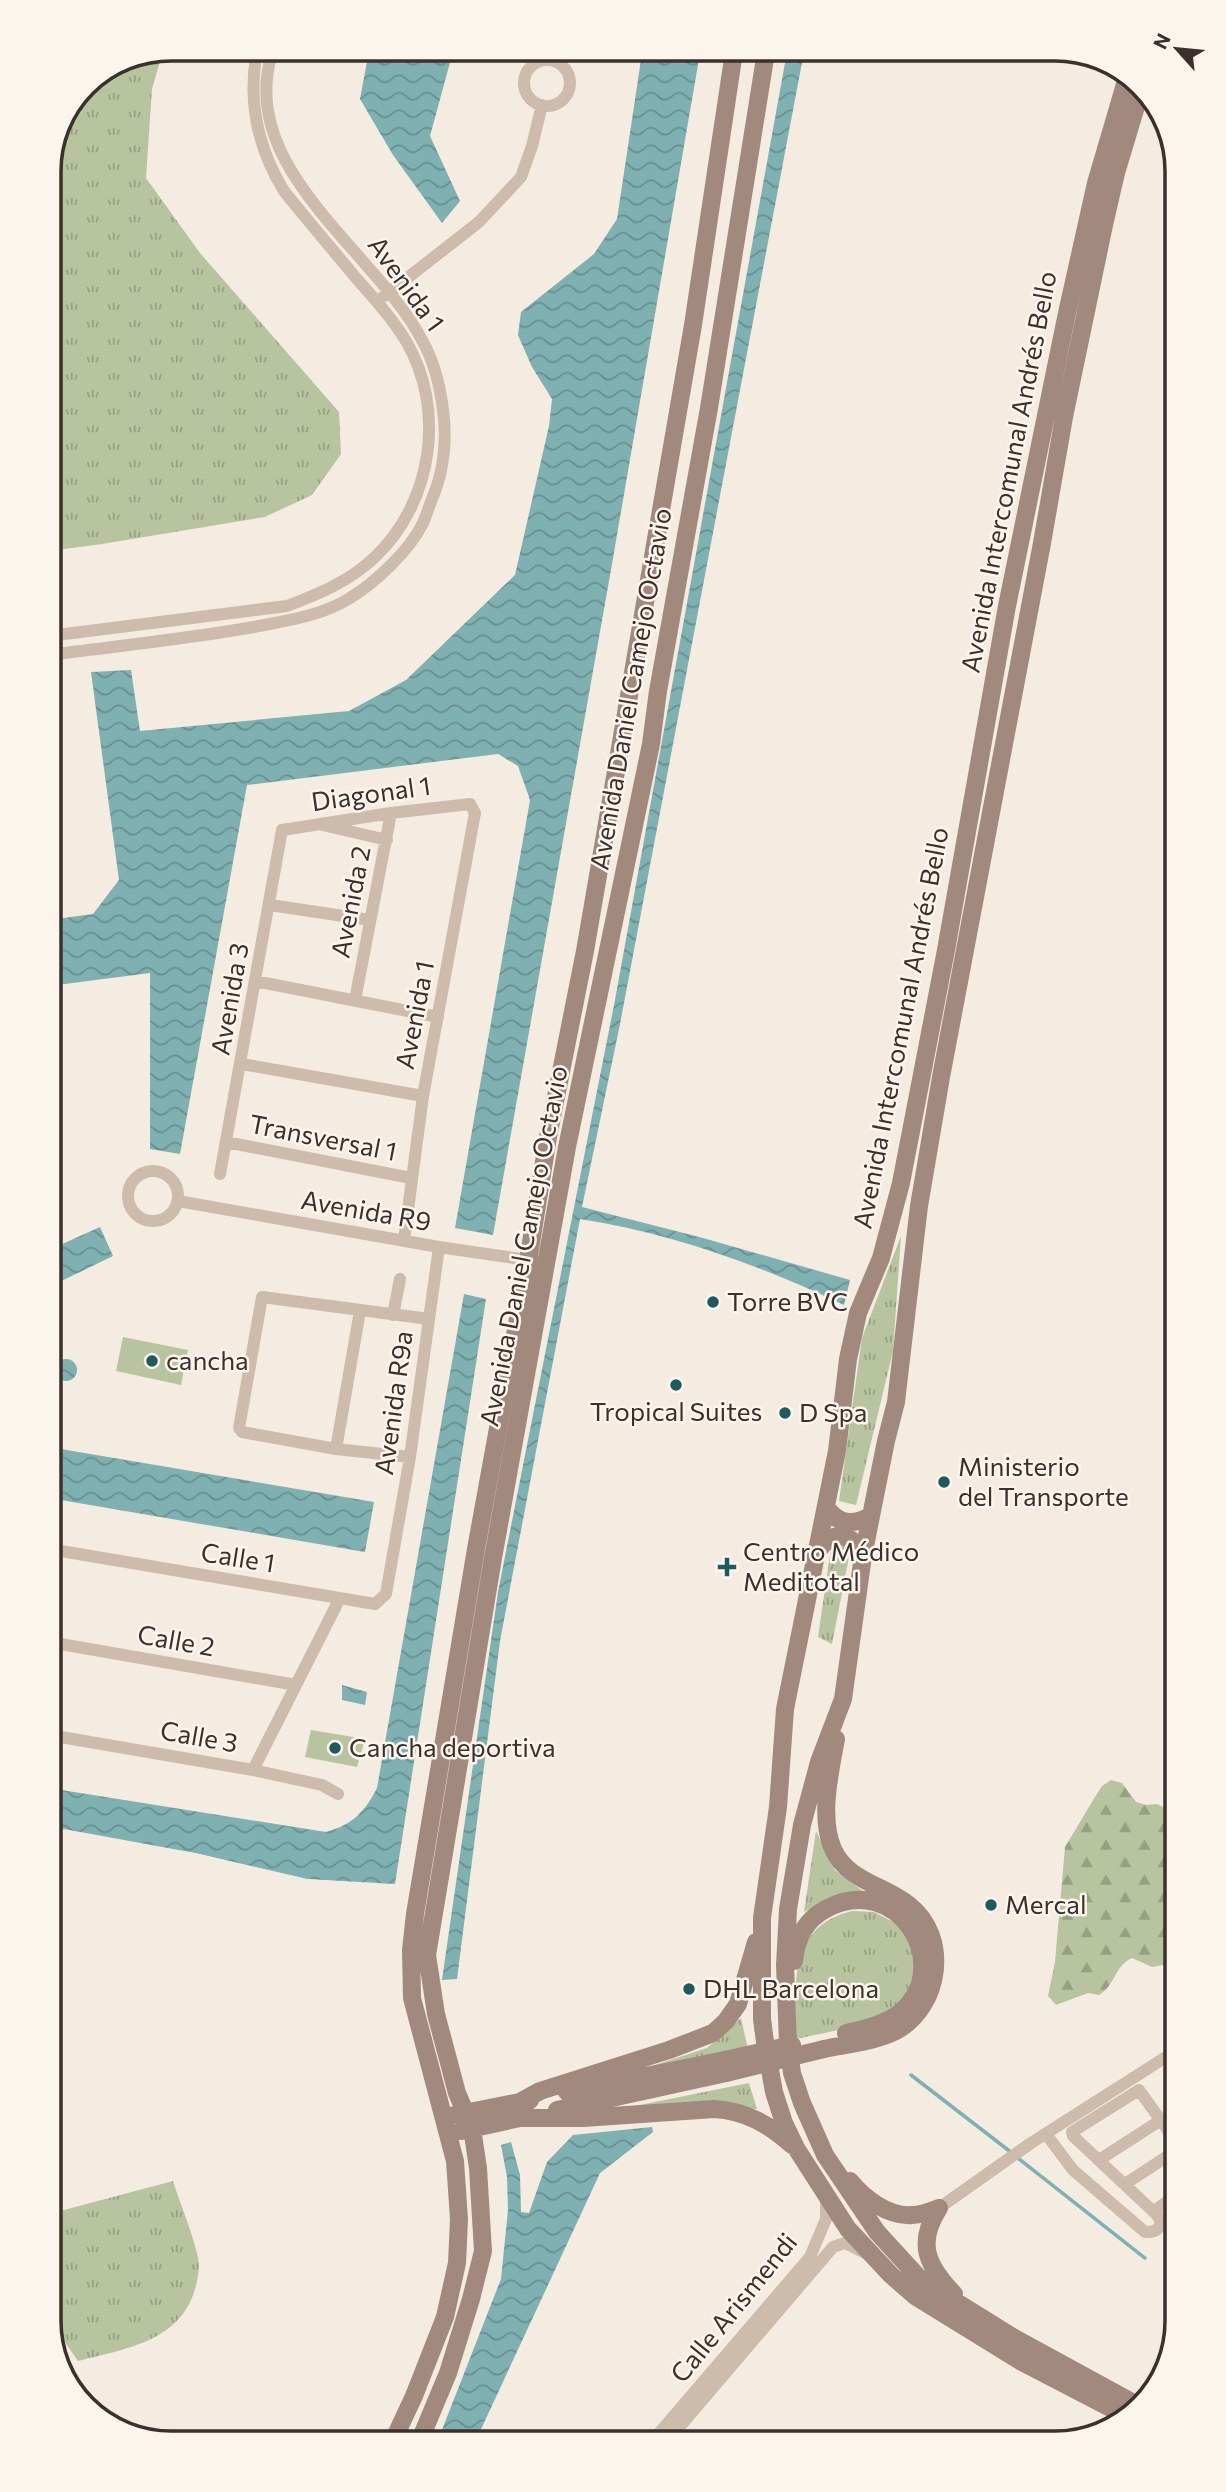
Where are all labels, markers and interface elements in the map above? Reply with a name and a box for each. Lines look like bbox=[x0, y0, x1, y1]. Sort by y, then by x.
north arrow bbox=[1142, 14, 1212, 84]
text: N bbox=[1148, 29, 1175, 53]
street label: Avenida 1 bbox=[362, 230, 452, 337]
street label: Avenida Intercomunal Andrés Bello bbox=[953, 268, 1062, 675]
street label: Avenida Daniel Camejo Octavio bbox=[582, 505, 677, 872]
street label: Diagonal 1 bbox=[309, 769, 432, 816]
street label: Avenida Intercomunal Andrés Bello bbox=[845, 824, 954, 1231]
street label: Avenida 2 bbox=[324, 843, 376, 960]
street label: Avenida 3 bbox=[203, 940, 254, 1057]
street label: Avenida 1 bbox=[388, 958, 439, 1072]
street label: Avenida Daniel Camejo Octavio bbox=[472, 1063, 573, 1429]
street label: Transversal 1 bbox=[247, 1107, 400, 1166]
street label: Avenida R9 bbox=[299, 1183, 434, 1236]
place label: Torre BVC bbox=[727, 1285, 848, 1316]
marker: Torre BVC bbox=[705, 1294, 721, 1310]
street label: Avenida R9a bbox=[367, 1329, 418, 1477]
place label: cancha bbox=[166, 1344, 249, 1375]
marker: cancha bbox=[144, 1353, 160, 1369]
marker: Tropical Suites bbox=[668, 1377, 684, 1393]
place label: Tropical Suites bbox=[590, 1395, 762, 1426]
place label: D Spa bbox=[799, 1396, 867, 1427]
marker: D Spa bbox=[777, 1405, 793, 1421]
place label: Ministerio del Transporte bbox=[958, 1450, 1129, 1511]
marker: Ministerio del Transporte bbox=[936, 1474, 952, 1490]
street label: Calle 1 bbox=[199, 1535, 277, 1578]
place label: Centro Médico Meditotal bbox=[743, 1535, 919, 1596]
marker: Centro Médico Meditotal bbox=[717, 1557, 737, 1577]
street label: Calle 2 bbox=[135, 1618, 217, 1662]
street label: Calle 3 bbox=[158, 1713, 240, 1758]
place label: Cancha deportiva bbox=[349, 1731, 556, 1762]
marker: Cancha deportiva bbox=[327, 1740, 343, 1756]
place label: Mercal bbox=[1005, 1888, 1087, 1919]
marker: Mercal bbox=[983, 1897, 999, 1913]
place label: DHL Barcelona bbox=[703, 1972, 879, 2003]
marker: DHL Barcelona bbox=[681, 1981, 697, 1997]
street label: Calle Arismendi bbox=[663, 2226, 803, 2388]

